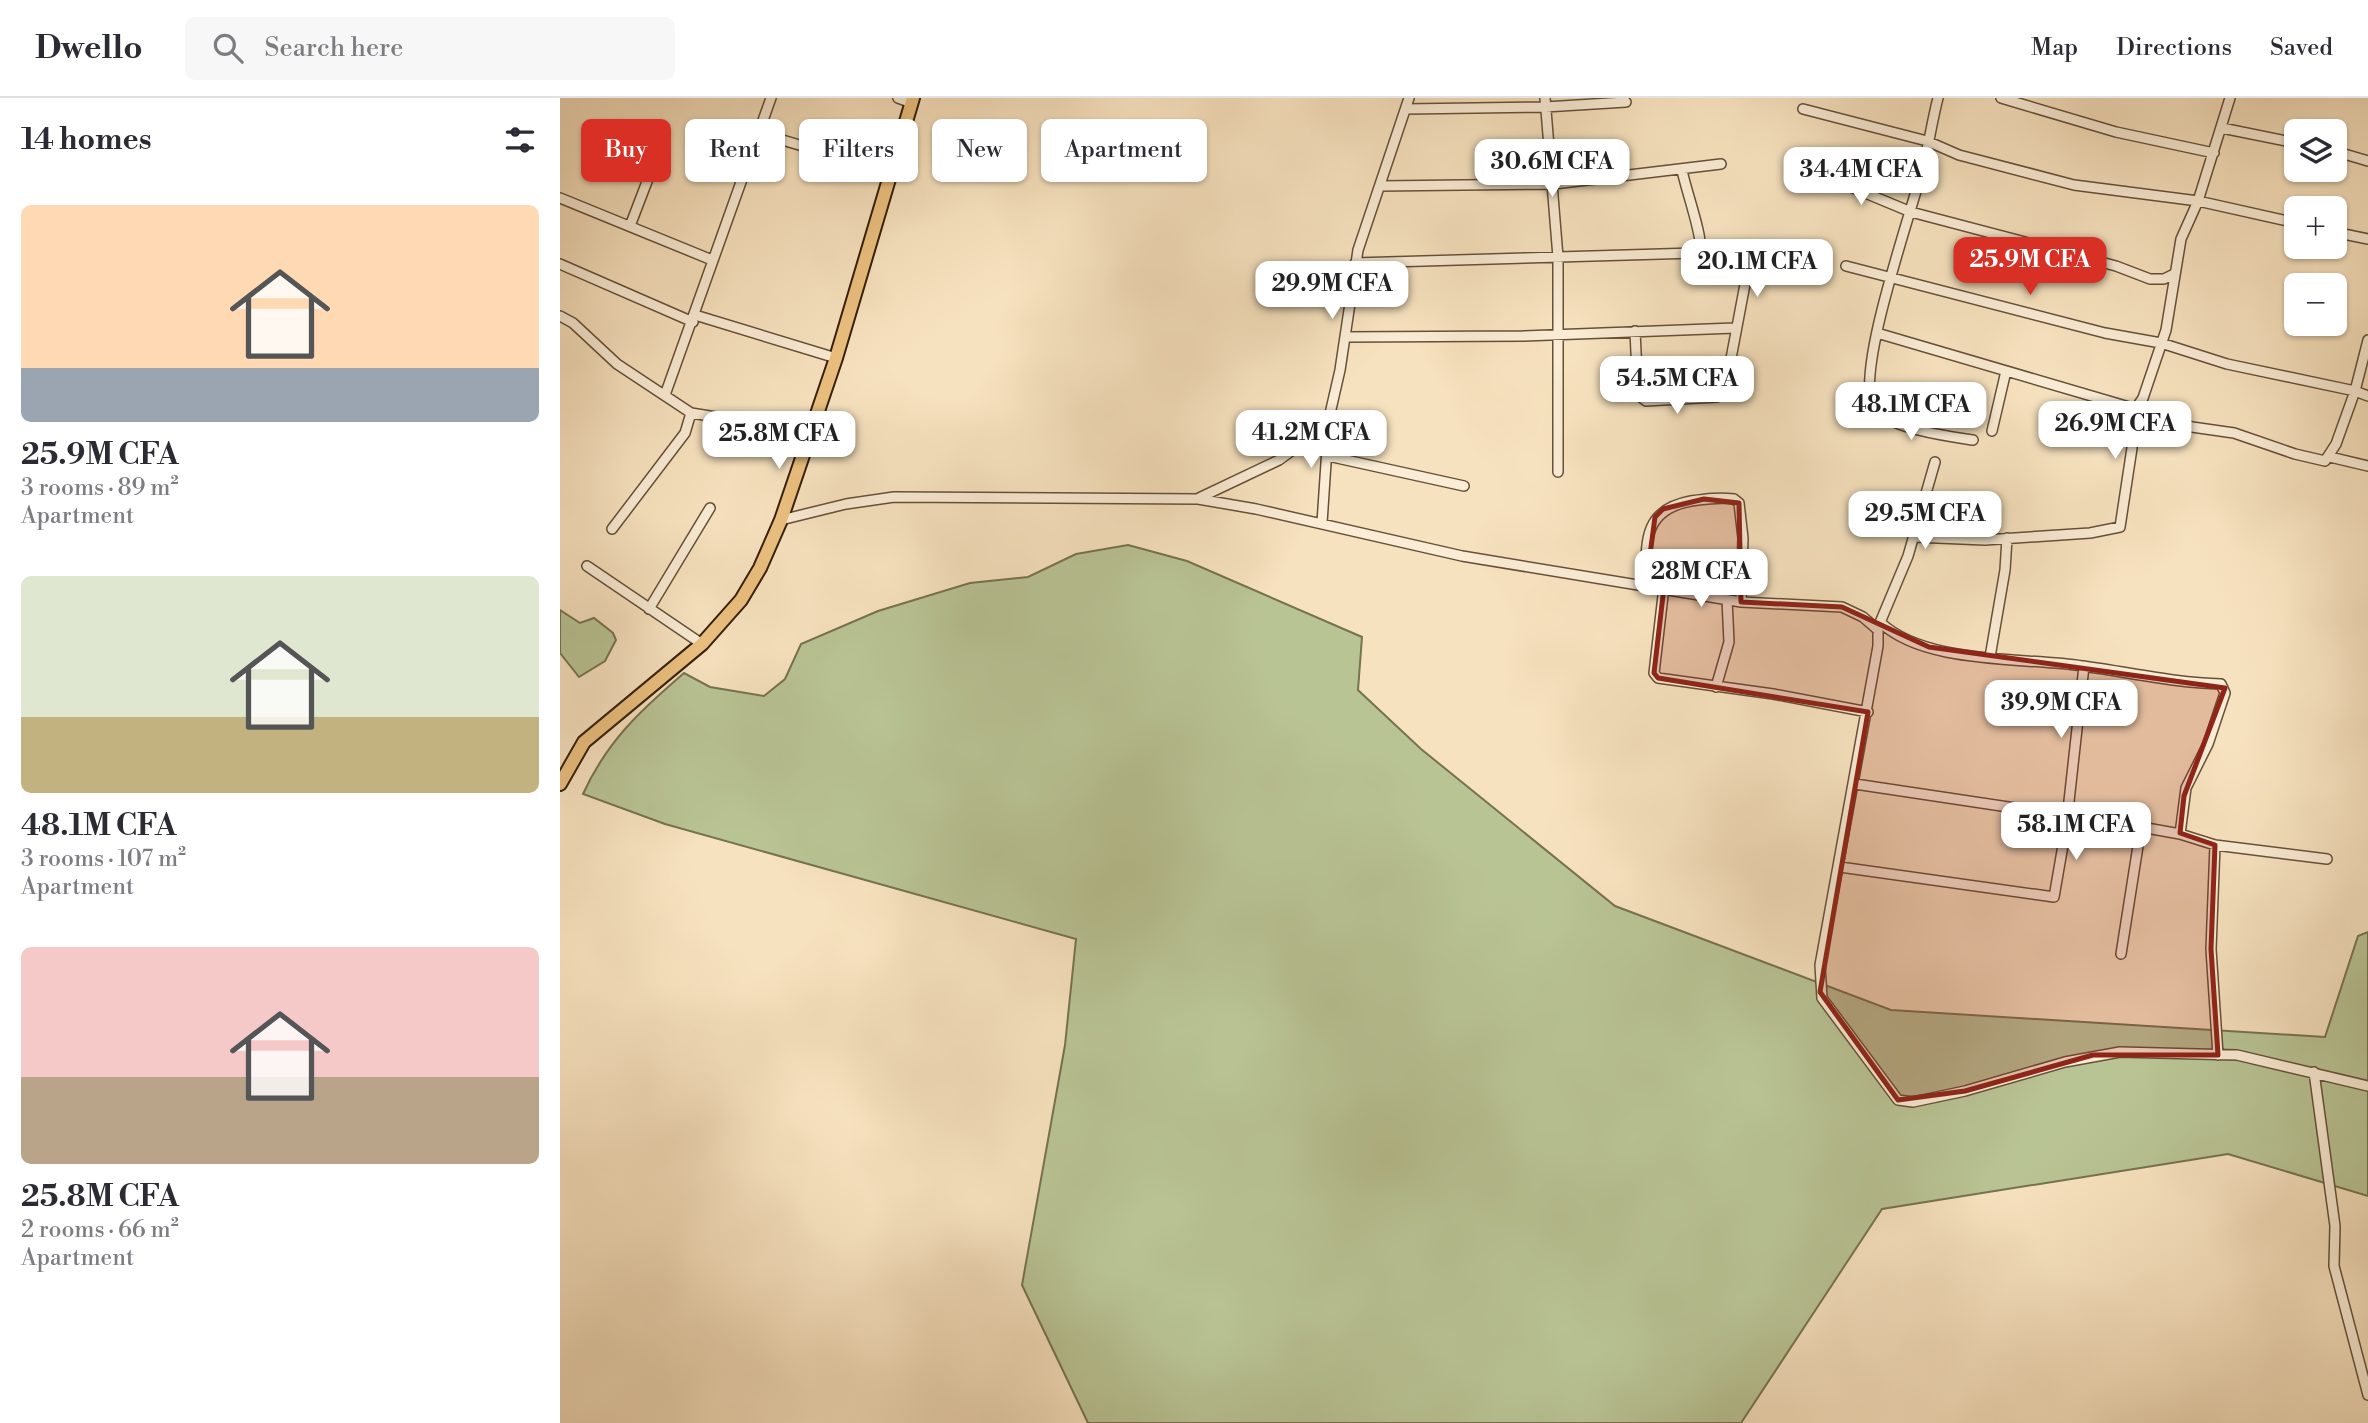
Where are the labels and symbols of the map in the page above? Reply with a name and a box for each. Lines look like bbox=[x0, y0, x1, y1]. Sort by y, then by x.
pin: 30.6M CFA bbox=[1472, 140, 1632, 199]
pin: 34.4M CFA bbox=[1781, 148, 1941, 207]
pin: 25.9M CFA bbox=[1950, 238, 2110, 297]
pin: 20.1M CFA bbox=[1677, 240, 1837, 299]
pin: 29.9M CFA bbox=[1252, 262, 1412, 321]
pin: 54.5M CFA bbox=[1597, 356, 1757, 416]
pin: 48.1M CFA bbox=[1831, 382, 1991, 442]
pin: 26.9M CFA bbox=[2035, 402, 2195, 461]
pin: 41.2M CFA bbox=[1231, 410, 1391, 470]
pin: 25.8M CFA bbox=[699, 412, 859, 471]
pin: 29.5M CFA bbox=[1845, 491, 2005, 551]
pin: 28M CFA bbox=[1636, 550, 1766, 609]
pin: 39.9M CFA bbox=[1981, 680, 2141, 740]
pin: 58.1M CFA bbox=[1996, 802, 2156, 862]

